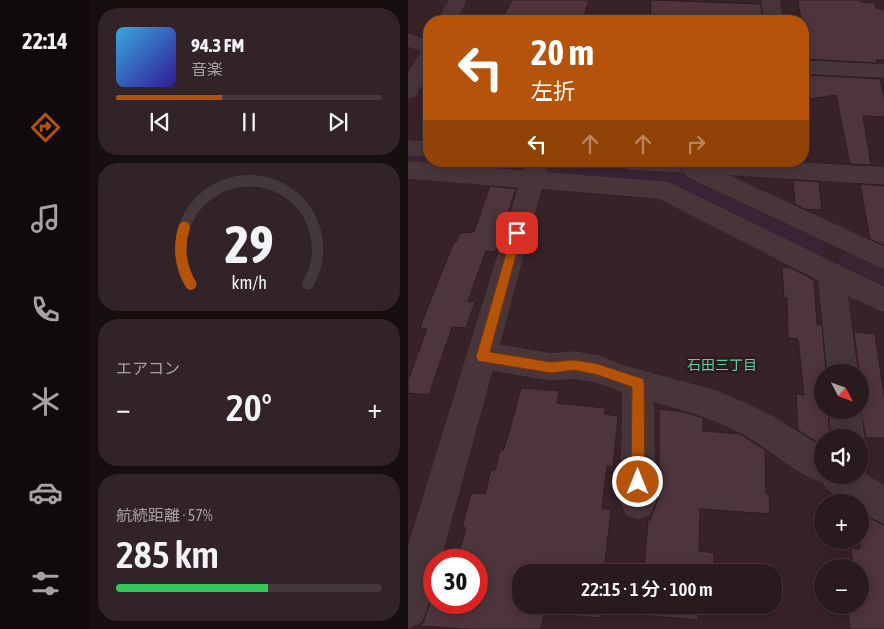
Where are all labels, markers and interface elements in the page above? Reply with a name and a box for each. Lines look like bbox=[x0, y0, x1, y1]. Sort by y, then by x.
text: 22:14 bbox=[22, 28, 68, 54]
text: 20 m bbox=[531, 32, 594, 72]
text: 94.3 FM bbox=[191, 34, 244, 56]
icon: left bbox=[448, 35, 513, 100]
text: 音楽 bbox=[191, 60, 223, 78]
text: 左折 bbox=[531, 78, 575, 104]
icon: previous bbox=[146, 108, 174, 136]
icon: pause bbox=[235, 108, 263, 136]
icon: next bbox=[324, 108, 352, 136]
icon: directions bbox=[28, 110, 63, 145]
icon: left bbox=[523, 130, 551, 158]
icon: ahead bbox=[576, 130, 604, 158]
icon: ahead bbox=[629, 130, 657, 158]
icon: right bbox=[682, 130, 710, 158]
icon: music bbox=[28, 201, 63, 236]
pin bbox=[496, 212, 538, 254]
text: 29 bbox=[225, 214, 273, 274]
icon: arrive bbox=[503, 219, 531, 247]
text: km/h bbox=[231, 272, 267, 293]
icon: phone bbox=[28, 292, 63, 327]
district label: 石田三丁目 bbox=[687, 357, 757, 373]
text: エアコン bbox=[116, 359, 180, 377]
north arrow bbox=[814, 364, 869, 419]
map controls bbox=[814, 364, 869, 614]
icon: climate bbox=[28, 384, 63, 419]
text: 20° bbox=[226, 386, 272, 429]
text: − bbox=[116, 392, 131, 424]
text: + bbox=[367, 392, 382, 424]
button: sound bbox=[814, 429, 869, 484]
position arrow bbox=[611, 455, 663, 507]
icon: car bbox=[28, 475, 63, 510]
button: + bbox=[814, 494, 869, 549]
text: 航続距離 · 57% bbox=[116, 506, 213, 524]
text: 285 km bbox=[116, 533, 219, 576]
speed limit sign: 30 bbox=[423, 549, 488, 614]
button: − bbox=[814, 559, 869, 614]
icon: filters bbox=[28, 566, 63, 601]
text: 22:15 · 1 分 · 100 m bbox=[581, 578, 713, 600]

